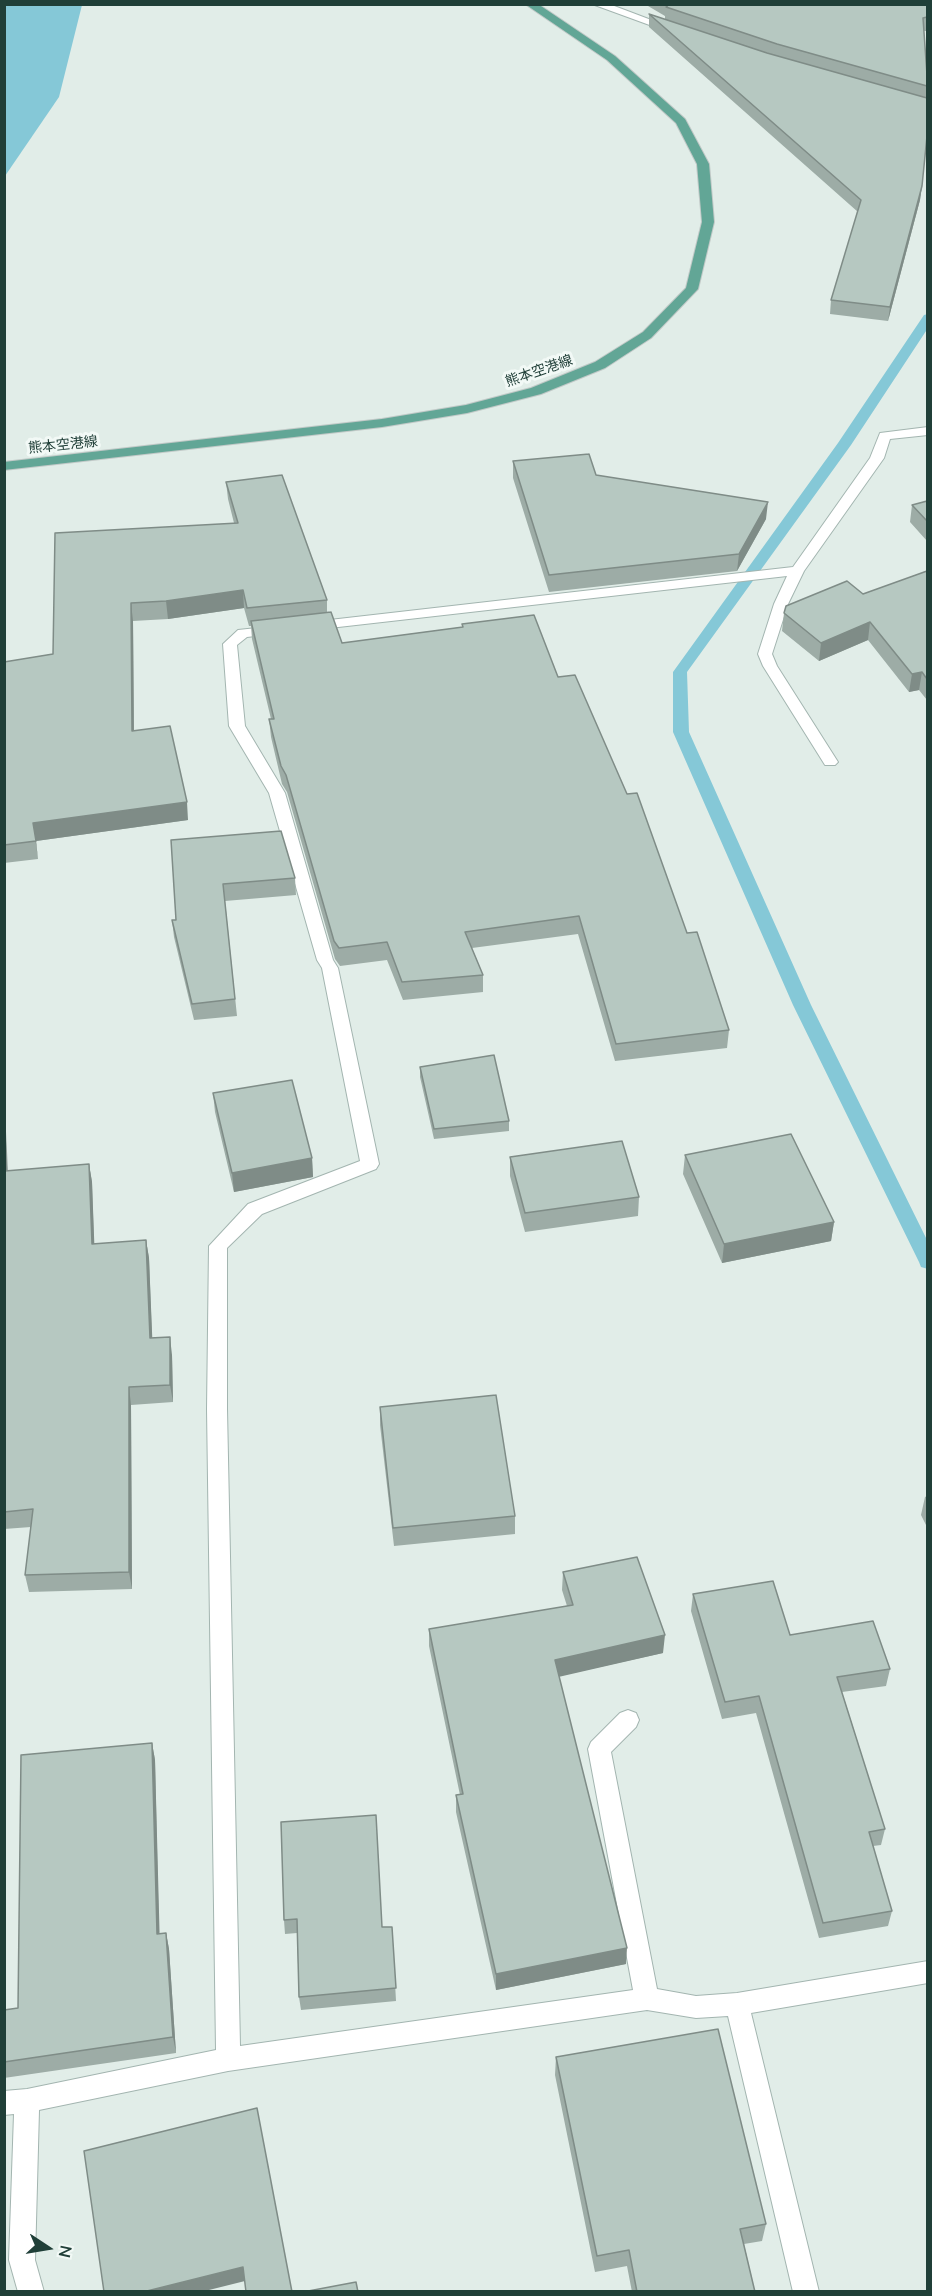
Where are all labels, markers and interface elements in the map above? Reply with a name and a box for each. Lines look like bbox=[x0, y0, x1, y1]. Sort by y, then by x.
street label: 熊本空港線 bbox=[503, 352, 575, 390]
street label: 熊本空港線 bbox=[27, 433, 99, 457]
north arrow bbox=[18, 2218, 78, 2278]
text: N bbox=[55, 2244, 77, 2260]

